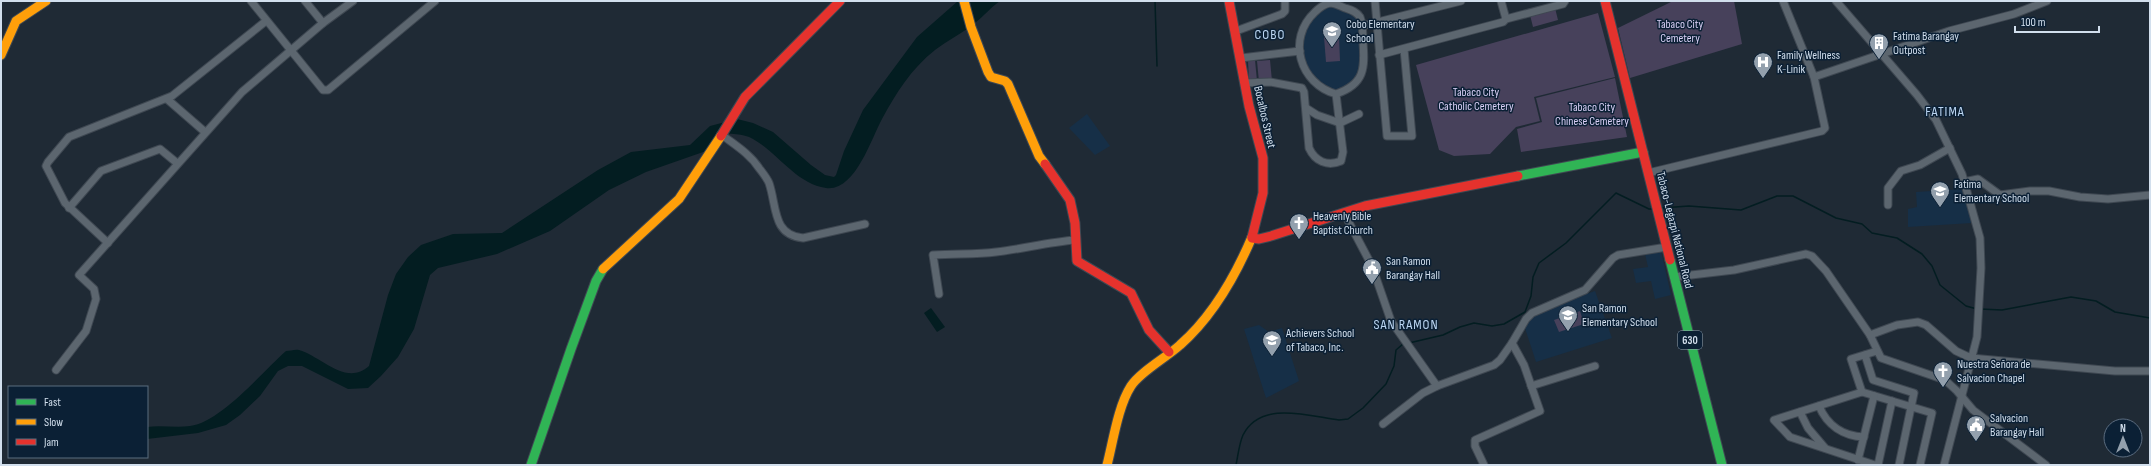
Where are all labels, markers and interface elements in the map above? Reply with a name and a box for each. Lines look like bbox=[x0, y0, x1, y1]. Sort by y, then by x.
scale bar bbox=[2015, 8, 2099, 34]
text: 100 m bbox=[2021, 15, 2046, 30]
place label: Cobo Elementary School bbox=[1346, 17, 1415, 46]
park label: Tabaco City Cemetery bbox=[1657, 17, 1704, 46]
school or university icon: Cobo Elementary School bbox=[1321, 20, 1343, 48]
district label: COBO bbox=[1255, 26, 1285, 43]
place label: Fatima Barangay Outpost bbox=[1893, 29, 1959, 58]
building icon: Fatima Barangay Outpost bbox=[1868, 32, 1890, 60]
place label: Family Wellness K-Linik bbox=[1777, 48, 1840, 77]
hospital icon: Family Wellness K-Linik bbox=[1752, 51, 1774, 79]
street label: Bocalbos Street bbox=[1250, 85, 1279, 150]
park label: Tabaco City Catholic Cemetery bbox=[1438, 85, 1514, 114]
park label: Tabaco City Chinese Cemetery bbox=[1555, 100, 1629, 129]
district label: FATIMA bbox=[1925, 103, 1965, 120]
street label: Tabaco-Legazpi National Road bbox=[1653, 170, 1696, 290]
place label: Fatima Elementary School bbox=[1954, 177, 2029, 206]
school or university icon: Fatima Elementary School bbox=[1929, 180, 1951, 208]
place label: Heavenly Bible Baptist Church bbox=[1313, 209, 1373, 238]
church icon: Heavenly Bible Baptist Church bbox=[1288, 212, 1310, 240]
place label: San Ramon Barangay Hall bbox=[1386, 254, 1440, 283]
public building icon: San Ramon Barangay Hall bbox=[1361, 257, 1383, 285]
place label: San Ramon Elementary School bbox=[1582, 301, 1657, 330]
school or university icon: San Ramon Elementary School bbox=[1557, 304, 1579, 332]
district label: SAN RAMON bbox=[1373, 316, 1439, 333]
place label: Achievers School of Tabaco, Inc. bbox=[1285, 326, 1354, 355]
school or university icon: Achievers School of Tabaco, Inc. bbox=[1261, 329, 1283, 357]
road number: 630 bbox=[1678, 331, 1702, 349]
place label: Nuestra Señora de Salvacion Chapel bbox=[1957, 357, 2031, 386]
church icon: Nuestra Señora de Salvacion Chapel bbox=[1932, 360, 1954, 388]
legend bbox=[8, 386, 148, 458]
text: Fast bbox=[44, 395, 61, 410]
place label: Salvacion Barangay Hall bbox=[1990, 411, 2044, 440]
public building icon: Salvacion Barangay Hall bbox=[1965, 414, 1987, 442]
text: Slow bbox=[44, 415, 63, 430]
north arrow bbox=[2103, 418, 2143, 458]
text: N bbox=[2120, 422, 2126, 435]
text: Jam bbox=[43, 435, 59, 450]

